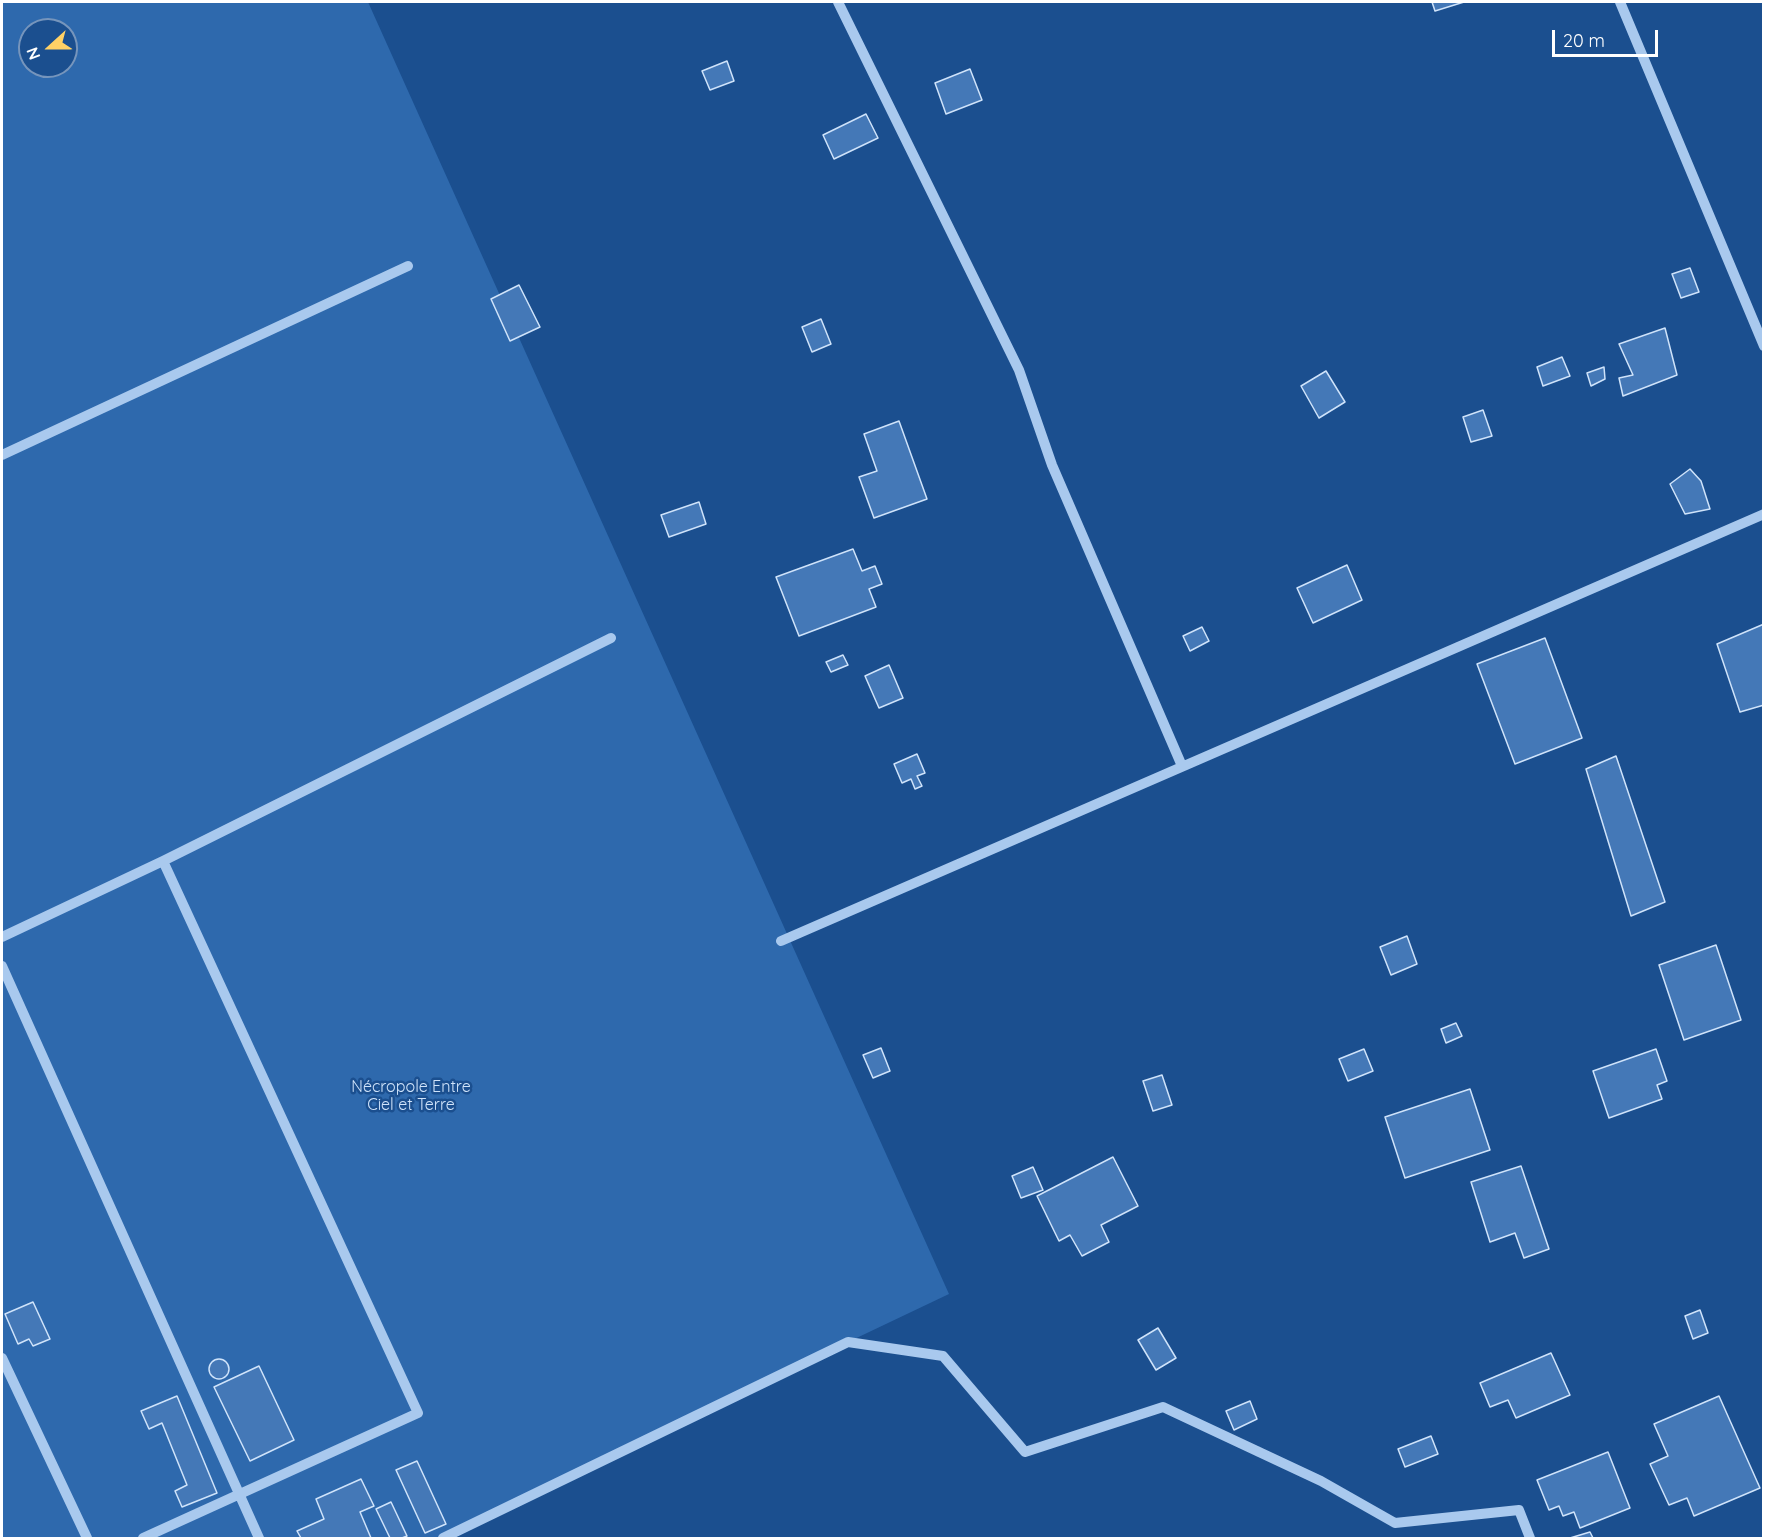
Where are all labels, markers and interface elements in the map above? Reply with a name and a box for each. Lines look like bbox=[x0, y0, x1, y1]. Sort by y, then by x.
north arrow bbox=[18, 18, 78, 78]
scale bar bbox=[1555, 18, 1662, 56]
text: 20 m bbox=[1563, 29, 1605, 52]
text: N bbox=[22, 45, 45, 63]
park label: Nécropole Entre Ciel et Terre bbox=[351, 1077, 471, 1115]

